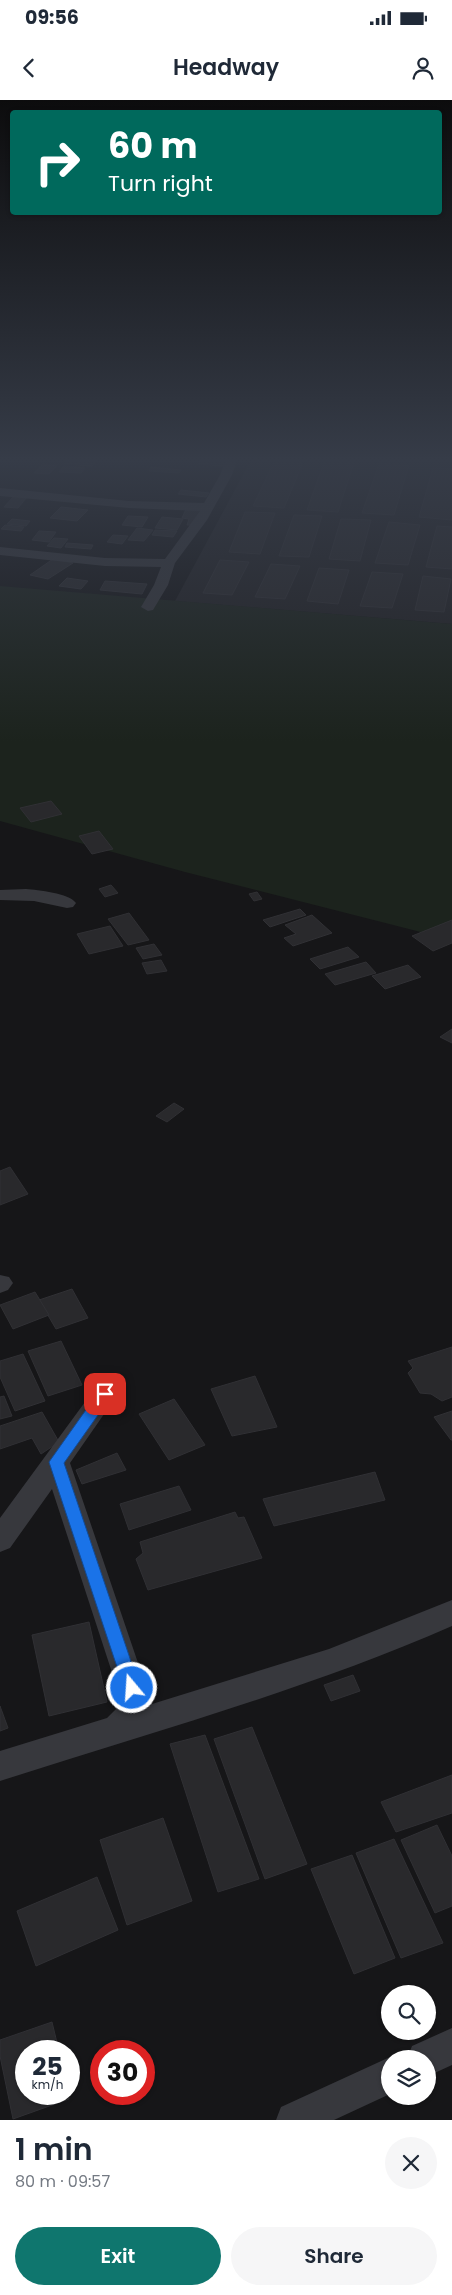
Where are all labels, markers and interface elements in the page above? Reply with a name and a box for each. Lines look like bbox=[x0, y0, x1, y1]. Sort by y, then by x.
text: 09:56 bbox=[25, 4, 79, 31]
text: Headway bbox=[173, 52, 279, 83]
icon: back bbox=[15, 54, 43, 82]
icon: person bbox=[409, 54, 437, 82]
text: 60 m bbox=[108, 121, 198, 170]
icon: right bbox=[25, 130, 90, 195]
text: Turn right bbox=[108, 168, 213, 199]
pin bbox=[84, 1373, 126, 1415]
icon: arrive bbox=[91, 1380, 119, 1408]
position arrow bbox=[105, 1661, 157, 1713]
map controls bbox=[381, 1985, 436, 2105]
button: search bbox=[381, 1985, 436, 2040]
speed limit sign: 30 bbox=[90, 2040, 155, 2105]
text: 25 bbox=[32, 2049, 63, 2084]
button: layers bbox=[381, 2050, 436, 2105]
text: km/h bbox=[32, 2076, 63, 2093]
text: 1 min bbox=[15, 2128, 93, 2171]
button: close bbox=[385, 2137, 437, 2189]
text: 80 m · 09:57 bbox=[15, 2170, 110, 2193]
button: Exit bbox=[15, 2227, 221, 2285]
button: Share bbox=[231, 2227, 437, 2285]

